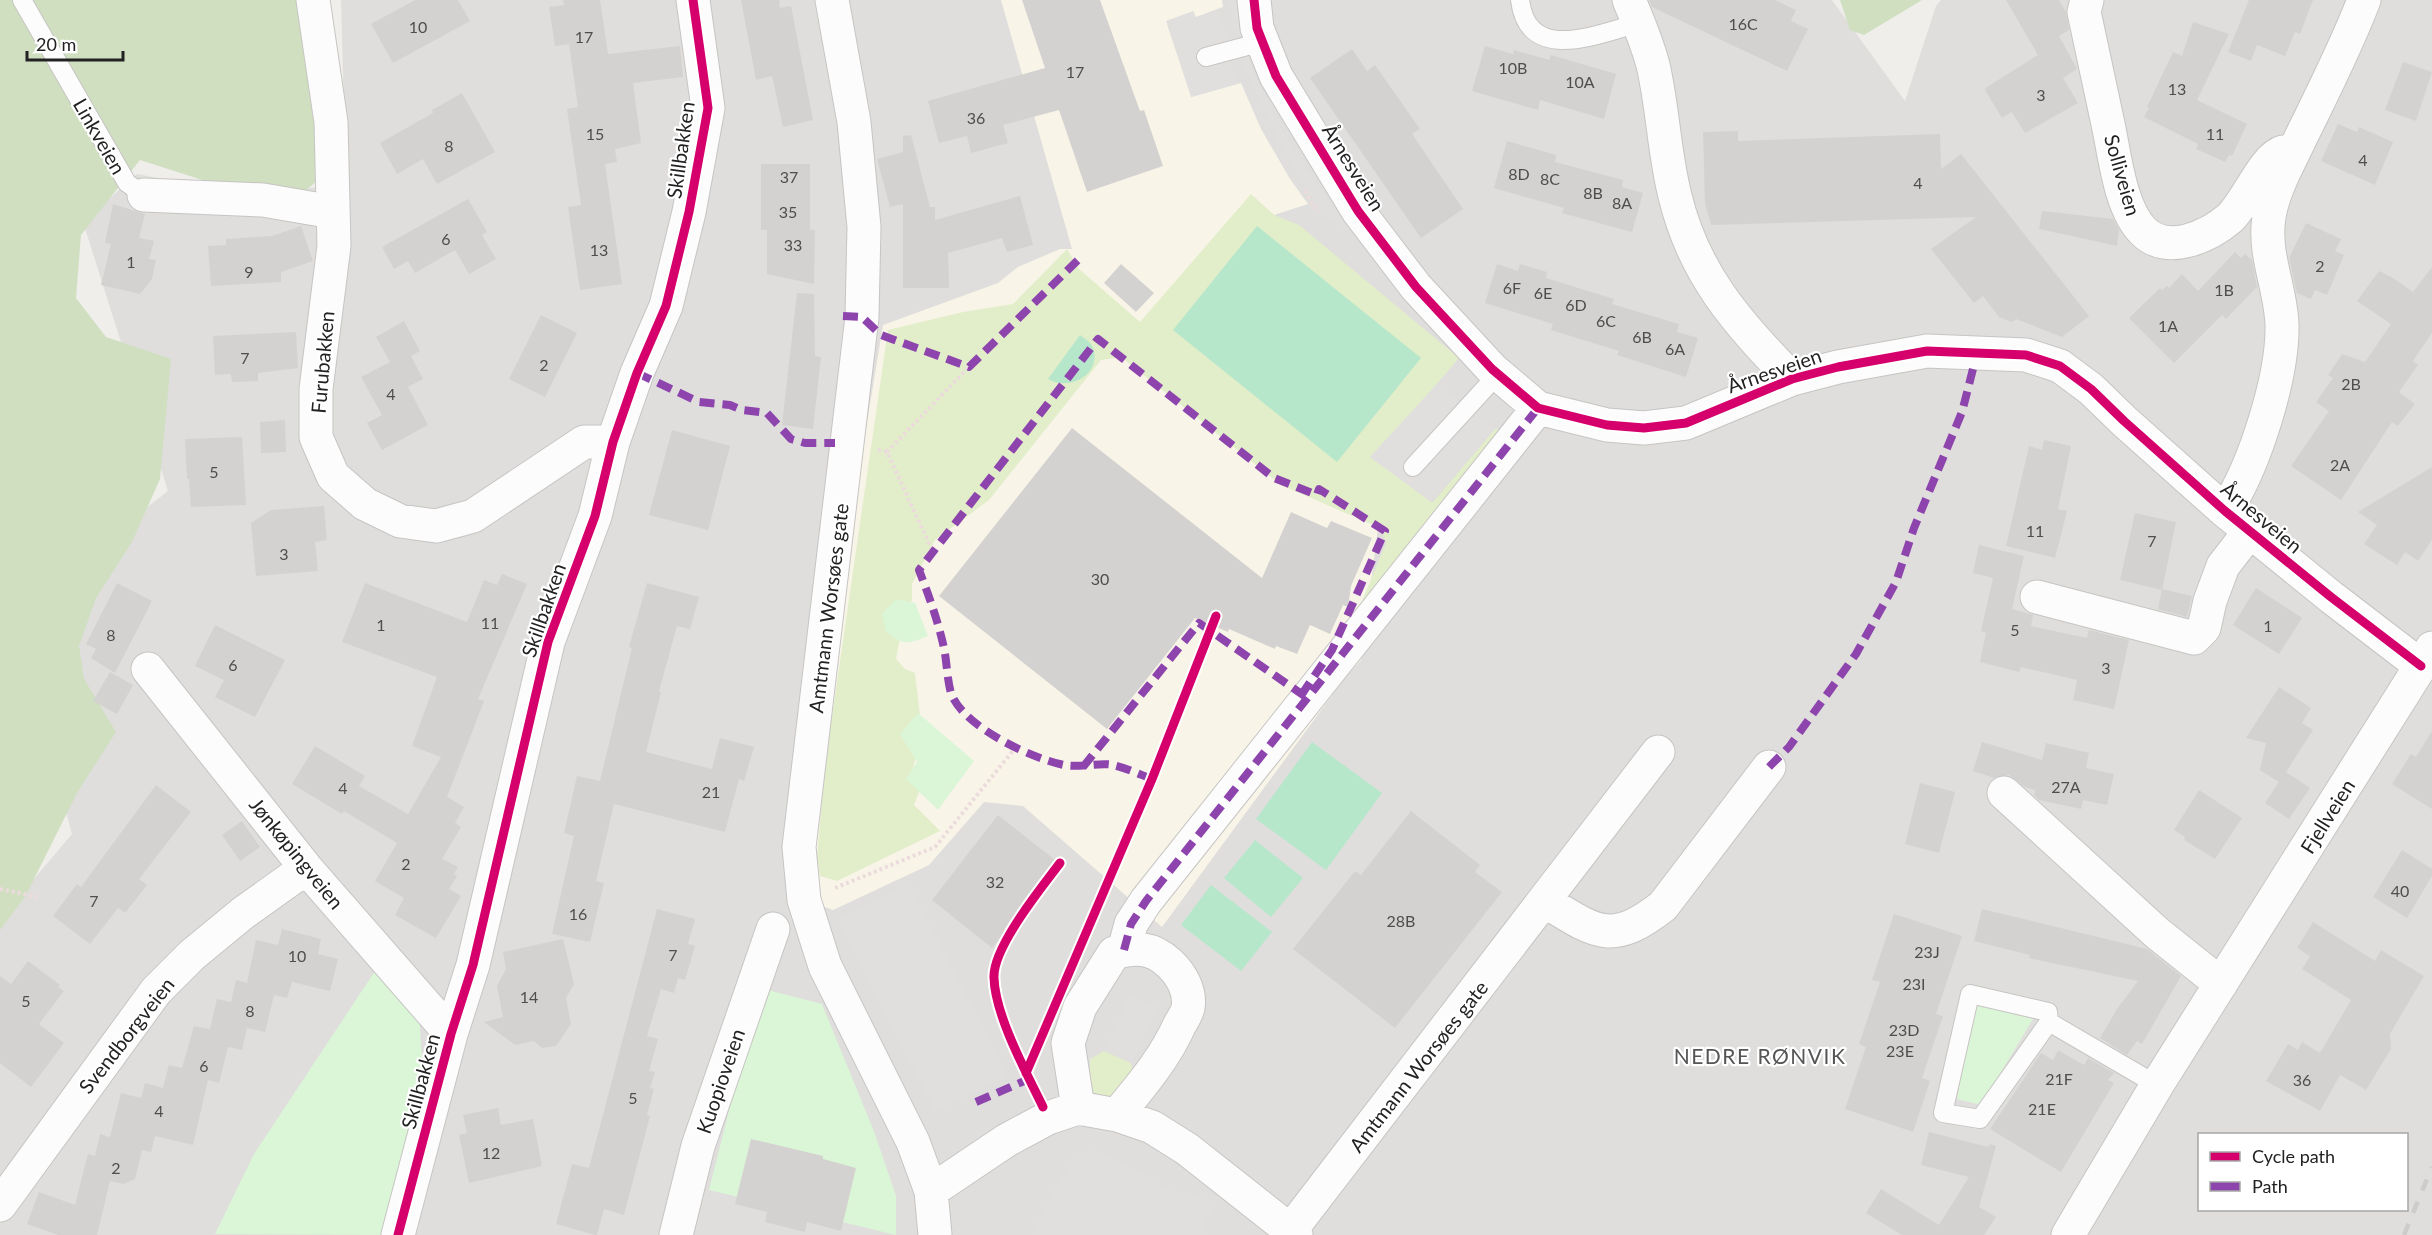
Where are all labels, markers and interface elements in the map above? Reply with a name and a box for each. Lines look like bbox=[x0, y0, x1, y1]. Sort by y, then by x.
house number: 16C bbox=[1728, 14, 1758, 33]
house number: 10 bbox=[409, 17, 427, 36]
scale bar bbox=[27, 24, 123, 62]
house number: 17 bbox=[575, 27, 593, 46]
text: 20 m bbox=[36, 33, 76, 55]
house number: 10B bbox=[1499, 58, 1527, 77]
house number: 17 bbox=[1066, 62, 1084, 81]
house number: 10A bbox=[1565, 72, 1595, 91]
house number: 13 bbox=[2168, 79, 2186, 98]
house number: 3 bbox=[2036, 85, 2046, 104]
street label: Linkveien bbox=[69, 94, 131, 178]
street label: Skillbakken bbox=[661, 100, 699, 200]
house number: 36 bbox=[967, 108, 985, 127]
street label: Årnesveien bbox=[1318, 119, 1390, 215]
house number: 15 bbox=[586, 124, 604, 143]
house number: 11 bbox=[2206, 124, 2224, 143]
street label: Solliveien bbox=[2100, 132, 2146, 218]
house number: 8 bbox=[444, 136, 454, 155]
house number: 4 bbox=[2358, 150, 2368, 169]
house number: 8D bbox=[1508, 164, 1530, 183]
house number: 37 bbox=[780, 167, 798, 186]
house number: 8C bbox=[1540, 169, 1560, 188]
house number: 4 bbox=[1913, 173, 1923, 192]
house number: 8B bbox=[1583, 183, 1603, 202]
house number: 8A bbox=[1612, 193, 1632, 212]
house number: 35 bbox=[779, 202, 797, 221]
house number: 6 bbox=[441, 229, 451, 248]
house number: 33 bbox=[784, 235, 802, 254]
house number: 13 bbox=[590, 240, 608, 259]
house number: 1 bbox=[126, 252, 136, 271]
house number: 2 bbox=[2315, 256, 2325, 275]
house number: 9 bbox=[244, 262, 254, 281]
house number: 6F bbox=[1503, 278, 1521, 297]
house number: 1B bbox=[2214, 280, 2234, 299]
house number: 6E bbox=[1534, 283, 1552, 302]
house number: 6D bbox=[1565, 295, 1587, 314]
street label: Furubakken bbox=[306, 310, 338, 414]
house number: 6C bbox=[1596, 311, 1616, 330]
house number: 1A bbox=[2158, 316, 2178, 335]
house number: 6B bbox=[1632, 327, 1652, 346]
house number: 6A bbox=[1665, 339, 1685, 358]
street label: Årnesveien bbox=[1724, 343, 1824, 397]
house number: 7 bbox=[240, 348, 250, 367]
house number: 2 bbox=[539, 355, 549, 374]
house number: 2B bbox=[2341, 374, 2361, 393]
house number: 4 bbox=[386, 384, 396, 403]
house number: 2A bbox=[2330, 455, 2350, 474]
house number: 5 bbox=[209, 462, 219, 481]
street label: Årnesveien bbox=[2217, 476, 2307, 558]
street label: Amtmann Worsøes gate bbox=[803, 502, 853, 714]
house number: 11 bbox=[2026, 521, 2044, 540]
house number: 7 bbox=[2147, 531, 2157, 550]
house number: 3 bbox=[279, 544, 289, 563]
street label: Skillbakken bbox=[516, 560, 570, 660]
house number: 30 bbox=[1091, 569, 1109, 588]
house number: 11 bbox=[481, 613, 499, 632]
house number: 1 bbox=[376, 615, 386, 634]
house number: 1 bbox=[2263, 616, 2273, 635]
house number: 5 bbox=[2010, 620, 2020, 639]
house number: 8 bbox=[106, 625, 116, 644]
house number: 6 bbox=[228, 655, 238, 674]
house number: 3 bbox=[2101, 658, 2111, 677]
street label: Fjellveien bbox=[2295, 774, 2359, 858]
house number: 27A bbox=[2051, 777, 2081, 796]
house number: 4 bbox=[338, 778, 348, 797]
house number: 21 bbox=[702, 782, 720, 801]
street label: Jønkøpingveien bbox=[245, 793, 349, 913]
house number: 2 bbox=[401, 854, 411, 873]
house number: 32 bbox=[986, 872, 1004, 891]
house number: 40 bbox=[2391, 881, 2409, 900]
house number: 7 bbox=[89, 891, 99, 910]
house number: 16 bbox=[569, 904, 587, 923]
house number: 28B bbox=[1387, 911, 1415, 930]
house number: 23J bbox=[1914, 942, 1940, 961]
house number: 7 bbox=[668, 945, 678, 964]
house number: 10 bbox=[288, 946, 306, 965]
street label: Svendborgveien bbox=[73, 972, 179, 1098]
house number: 23I bbox=[1902, 974, 1926, 993]
street label: Amtmann Worsøes gate bbox=[1344, 976, 1492, 1156]
house number: 14 bbox=[520, 987, 538, 1006]
house number: 5 bbox=[21, 991, 31, 1010]
house number: 8 bbox=[245, 1001, 255, 1020]
house number: 23D bbox=[1889, 1020, 1919, 1039]
street label: Kuopioveien bbox=[691, 1025, 749, 1137]
street label: Skillbakken bbox=[396, 1031, 444, 1131]
house number: 23E bbox=[1886, 1041, 1914, 1060]
district label: NEDRE RØNVIK bbox=[1674, 1043, 1846, 1068]
house number: 6 bbox=[199, 1056, 209, 1075]
house number: 21F bbox=[2045, 1069, 2073, 1088]
house number: 36 bbox=[2293, 1070, 2311, 1089]
house number: 5 bbox=[628, 1088, 638, 1107]
house number: 21E bbox=[2028, 1099, 2056, 1118]
house number: 4 bbox=[154, 1101, 164, 1120]
legend bbox=[2198, 1133, 2408, 1211]
house number: 12 bbox=[482, 1143, 500, 1162]
text: Cycle path bbox=[2252, 1145, 2335, 1167]
house number: 2 bbox=[111, 1158, 121, 1177]
text: Path bbox=[2252, 1175, 2288, 1197]

